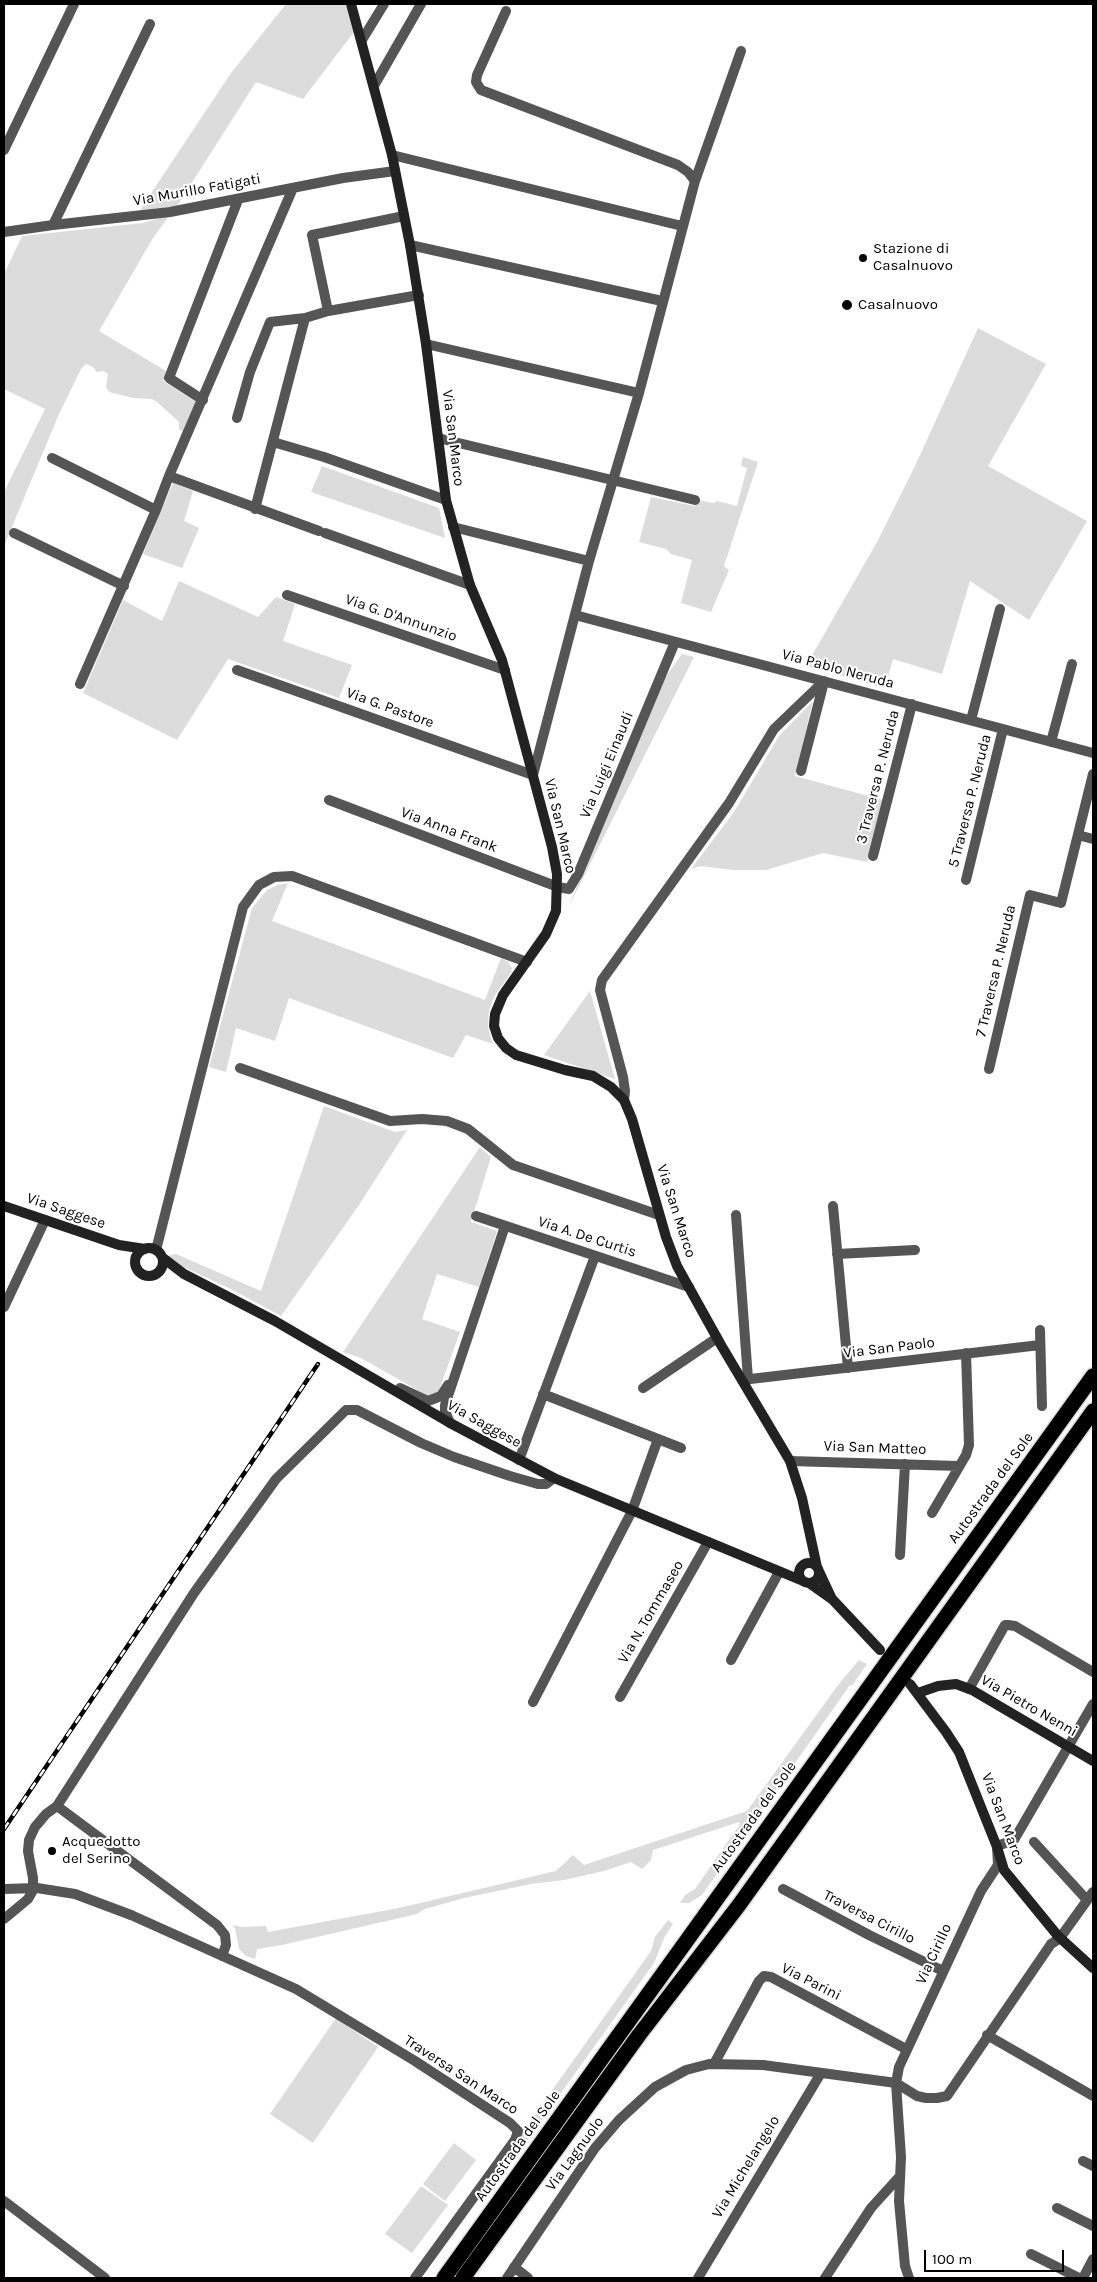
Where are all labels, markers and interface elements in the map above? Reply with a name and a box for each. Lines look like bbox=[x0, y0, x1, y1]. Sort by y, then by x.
street label: Via Murillo Fatigati bbox=[132, 170, 262, 210]
place label: Stazione di Casalnuovo bbox=[873, 240, 953, 275]
marker: Stazione di Casalnuovo bbox=[857, 252, 869, 264]
place label: Casalnuovo bbox=[858, 296, 938, 314]
marker: Casalnuovo bbox=[840, 298, 854, 312]
street label: Via San Marco bbox=[438, 389, 468, 487]
street label: Via G. D'Annunzio bbox=[343, 590, 459, 646]
street label: Via Pablo Neruda bbox=[780, 645, 896, 693]
street label: Via G. Pastore bbox=[344, 684, 436, 732]
street label: 3 Traversa P. Neruda bbox=[853, 708, 903, 846]
street label: Via Luigi Einaudi bbox=[576, 709, 638, 821]
street label: 5 Traversa P. Neruda bbox=[945, 733, 995, 869]
street label: Via San Marco bbox=[540, 777, 580, 875]
street label: Via Anna Frank bbox=[398, 803, 500, 857]
street label: 7 Traversa P. Neruda bbox=[972, 903, 1020, 1039]
street label: Via San Marco bbox=[652, 1162, 700, 1260]
street label: Via Saggese bbox=[24, 1189, 108, 1233]
street label: Via A. De Curtis bbox=[536, 1213, 638, 1261]
street label: Via San Paolo bbox=[842, 1333, 936, 1363]
street label: Via Saggese bbox=[444, 1396, 524, 1452]
street label: Autostrada del Sole bbox=[945, 1429, 1037, 1547]
street label: Via San Matteo bbox=[823, 1437, 927, 1459]
street label: Via N. Tommaseo bbox=[614, 1557, 688, 1667]
street label: Via Pietro Nenni bbox=[977, 1671, 1081, 1741]
street label: Autostrada del Sole bbox=[708, 1758, 800, 1876]
street label: Via San Marco bbox=[977, 1771, 1029, 1867]
place label: Acquedotto del Serino bbox=[62, 1833, 140, 1868]
marker: Acquedotto del Serino bbox=[46, 1845, 58, 1857]
street label: Traversa Cirillo bbox=[820, 1886, 918, 1948]
street label: Via Cirillo bbox=[912, 1921, 956, 1987]
street label: Via Parini bbox=[778, 1959, 844, 2005]
street label: Traversa San Marco bbox=[400, 2031, 522, 2119]
street label: Autostrada del Sole bbox=[472, 2087, 564, 2205]
street label: Via Michelangelo bbox=[708, 2112, 784, 2222]
street label: Via Lagnuolo bbox=[542, 2113, 608, 2195]
scale bar bbox=[927, 2240, 1067, 2272]
text: 100 m bbox=[932, 2250, 972, 2268]

